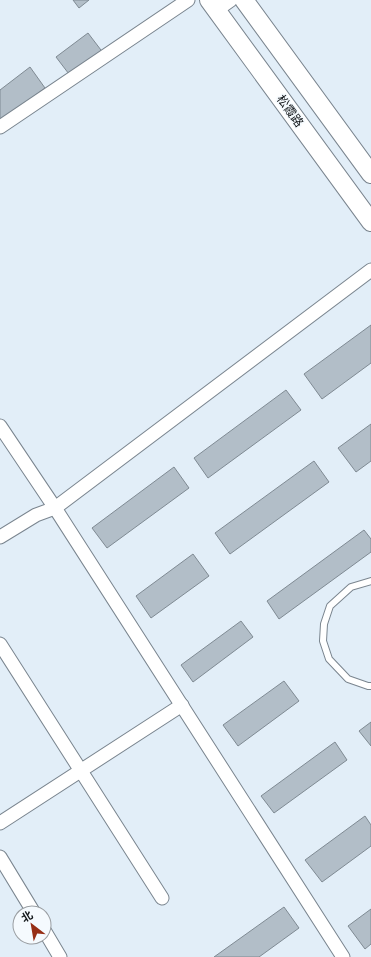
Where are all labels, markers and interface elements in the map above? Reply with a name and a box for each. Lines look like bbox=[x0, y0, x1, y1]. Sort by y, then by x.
street label: 松霞路 bbox=[274, 92, 306, 130]
north arrow bbox=[12, 905, 52, 945]
text: 北 bbox=[19, 908, 35, 925]

